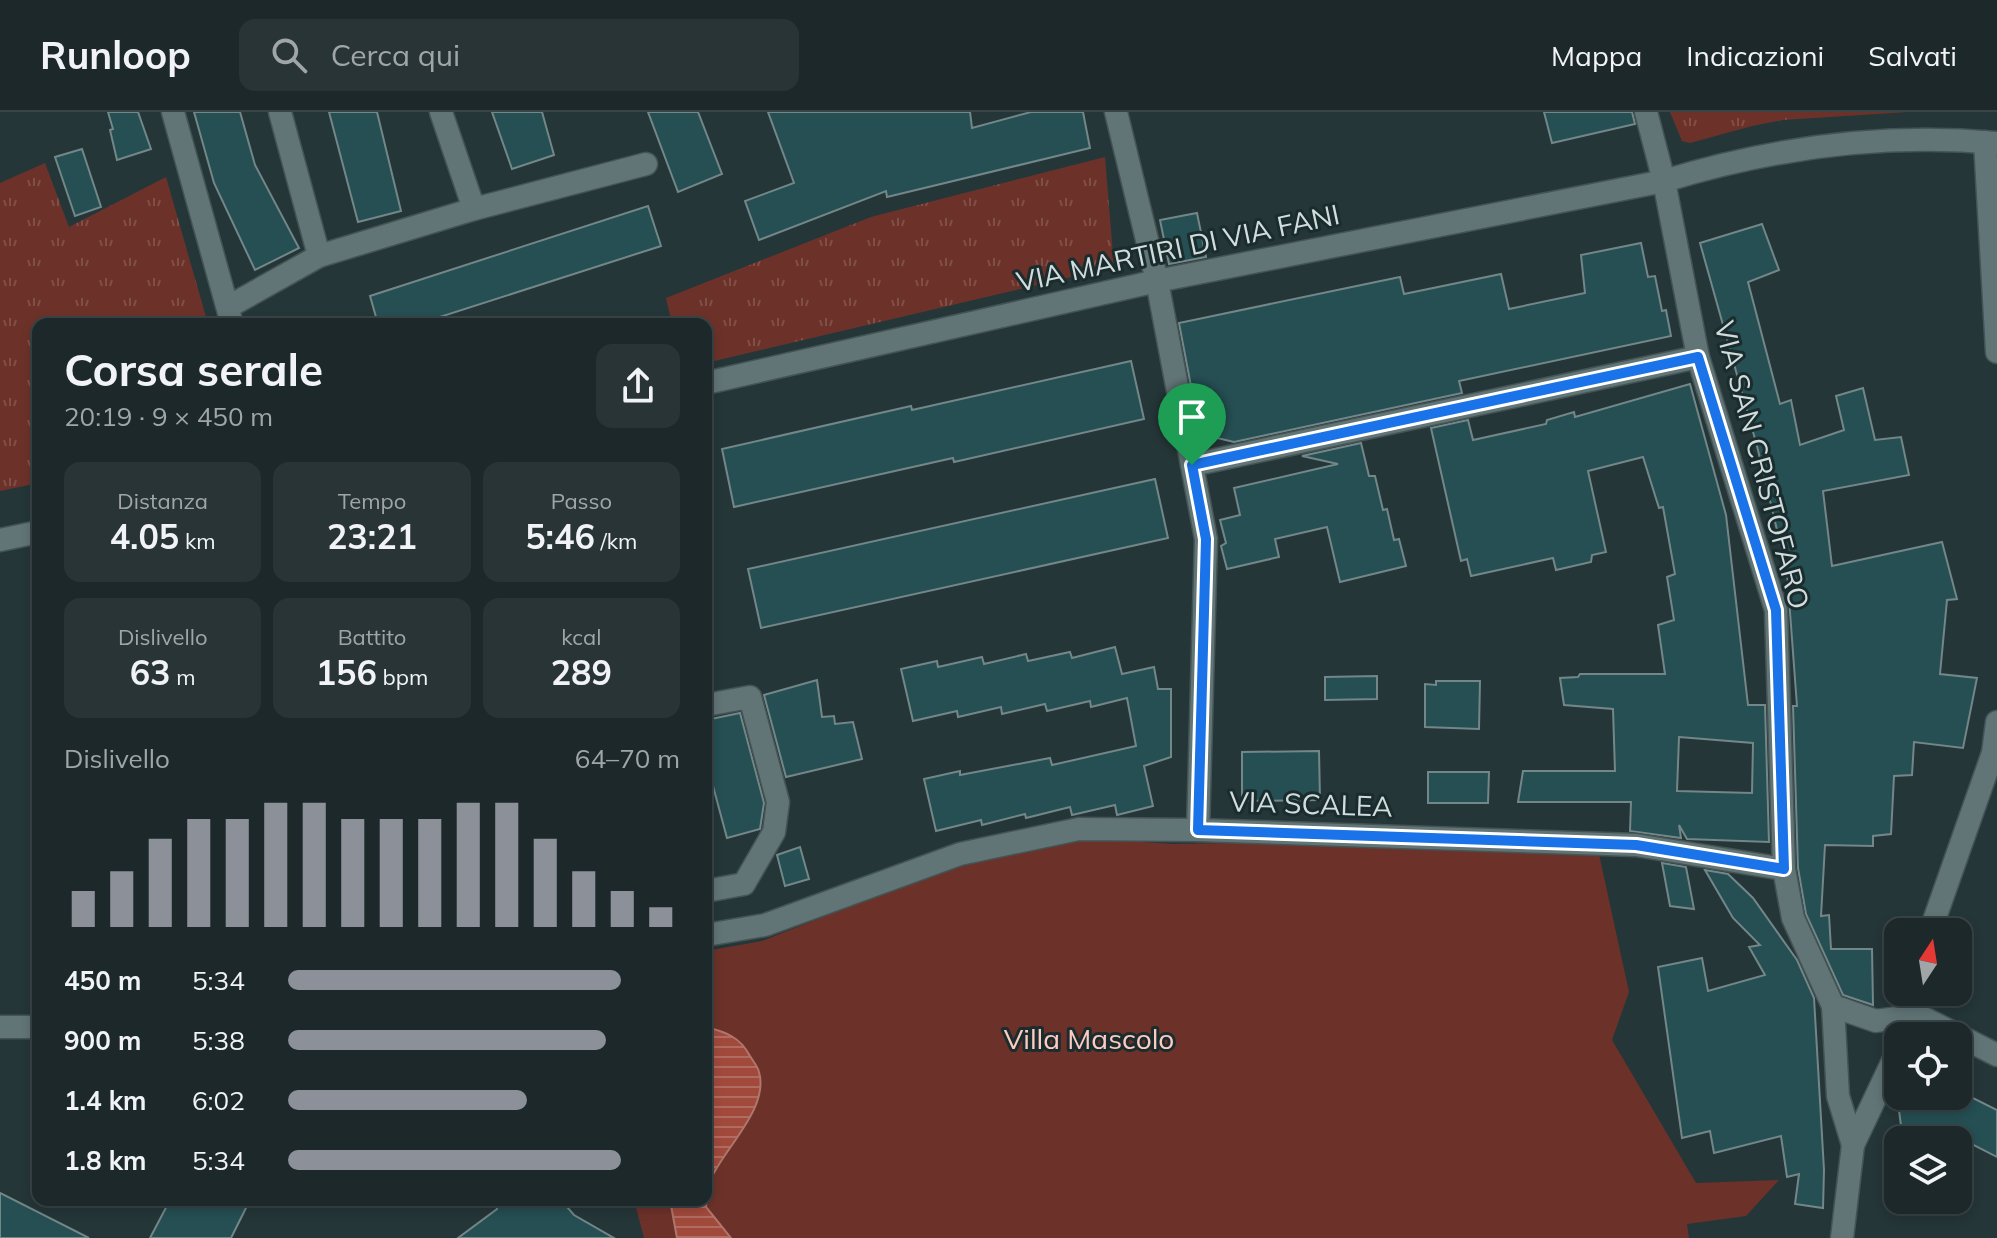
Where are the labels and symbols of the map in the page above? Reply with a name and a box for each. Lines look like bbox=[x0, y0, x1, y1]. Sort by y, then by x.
street label: VIA MARTIRI DI VIA FANI bbox=[1013, 196, 1343, 299]
street label: VIA SAN CRISTOFARO bbox=[1707, 317, 1818, 613]
pin bbox=[1158, 383, 1226, 465]
street label: VIA SCALEA bbox=[1229, 783, 1394, 824]
north arrow bbox=[1884, 918, 1972, 1006]
park label: Villa Mascolo bbox=[1004, 1021, 1174, 1056]

